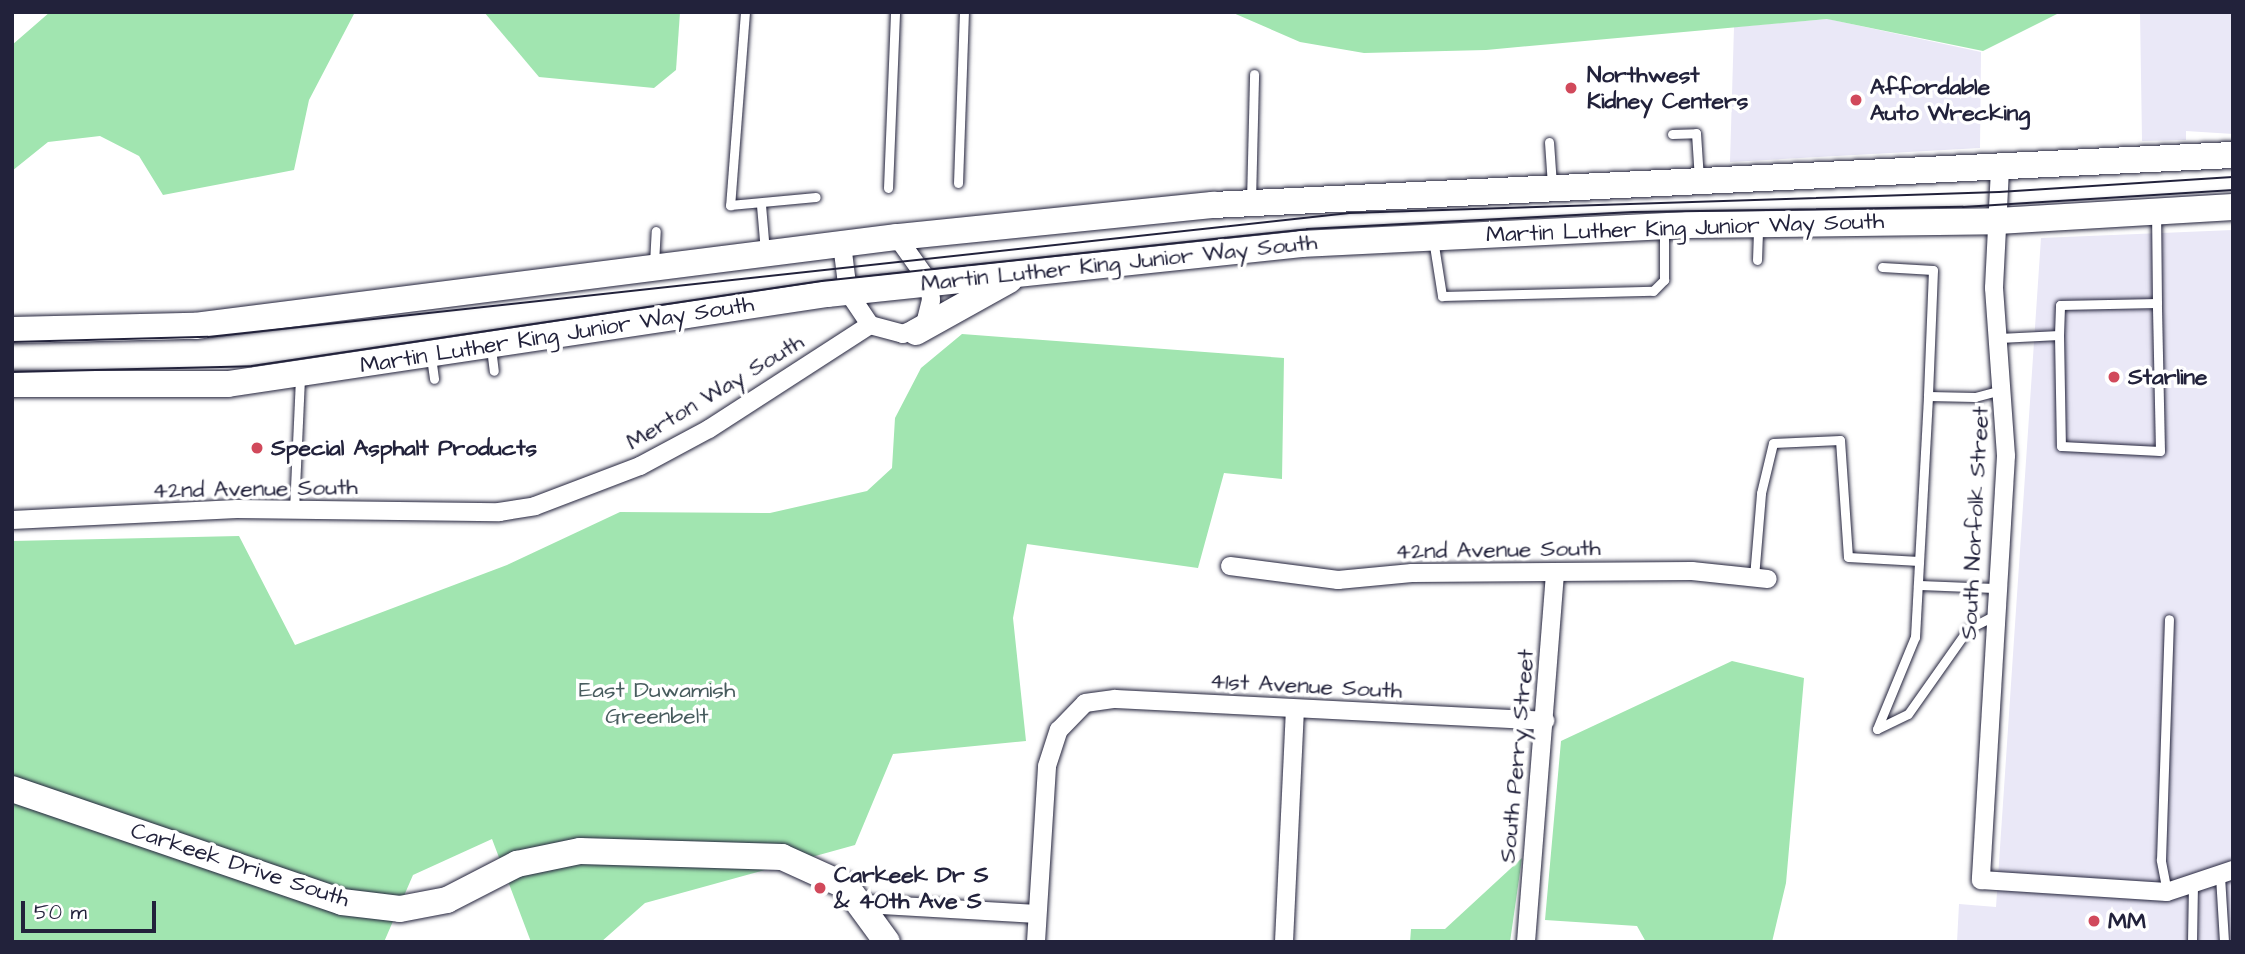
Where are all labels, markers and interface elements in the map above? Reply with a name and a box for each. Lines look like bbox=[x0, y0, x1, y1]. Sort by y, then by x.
place label: Northwest Kidney Centers bbox=[1587, 61, 1748, 115]
place label: Affordable Auto Wrecking bbox=[1870, 73, 2030, 127]
marker: Northwest Kidney Centers bbox=[1561, 78, 1581, 98]
marker: Affordable Auto Wrecking bbox=[1848, 92, 1864, 108]
street label: Martin Luther King Junior Way South bbox=[1485, 207, 1885, 249]
street label: Martin Luther King Junior Way South bbox=[919, 228, 1319, 298]
street label: Martin Luther King Junior Way South bbox=[358, 290, 756, 380]
street label: Merton Way South bbox=[621, 328, 809, 456]
place label: Starline bbox=[2128, 363, 2208, 391]
marker: Starline bbox=[2106, 369, 2122, 385]
street label: South Norfolk Street bbox=[1955, 406, 1995, 640]
place label: Special Asphalt Products bbox=[271, 434, 537, 462]
marker: Special Asphalt Products bbox=[249, 440, 265, 456]
street label: 42nd Avenue South bbox=[152, 473, 358, 505]
street label: 42nd Avenue South bbox=[1395, 534, 1601, 566]
street label: South Perry Street bbox=[1494, 648, 1540, 864]
street label: 41st Avenue South bbox=[1209, 667, 1403, 705]
park label: East Duwamish Greenbelt bbox=[579, 676, 735, 730]
street label: Carkeek Drive South bbox=[127, 817, 353, 913]
place label: Carkeek Dr S & 40th Ave S bbox=[834, 861, 989, 915]
marker: Carkeek Dr S & 40th Ave S bbox=[812, 880, 828, 896]
scale bar bbox=[24, 888, 159, 932]
text: 50 m bbox=[34, 898, 87, 927]
place label: MM bbox=[2108, 907, 2146, 935]
marker: MM bbox=[2086, 913, 2102, 929]

